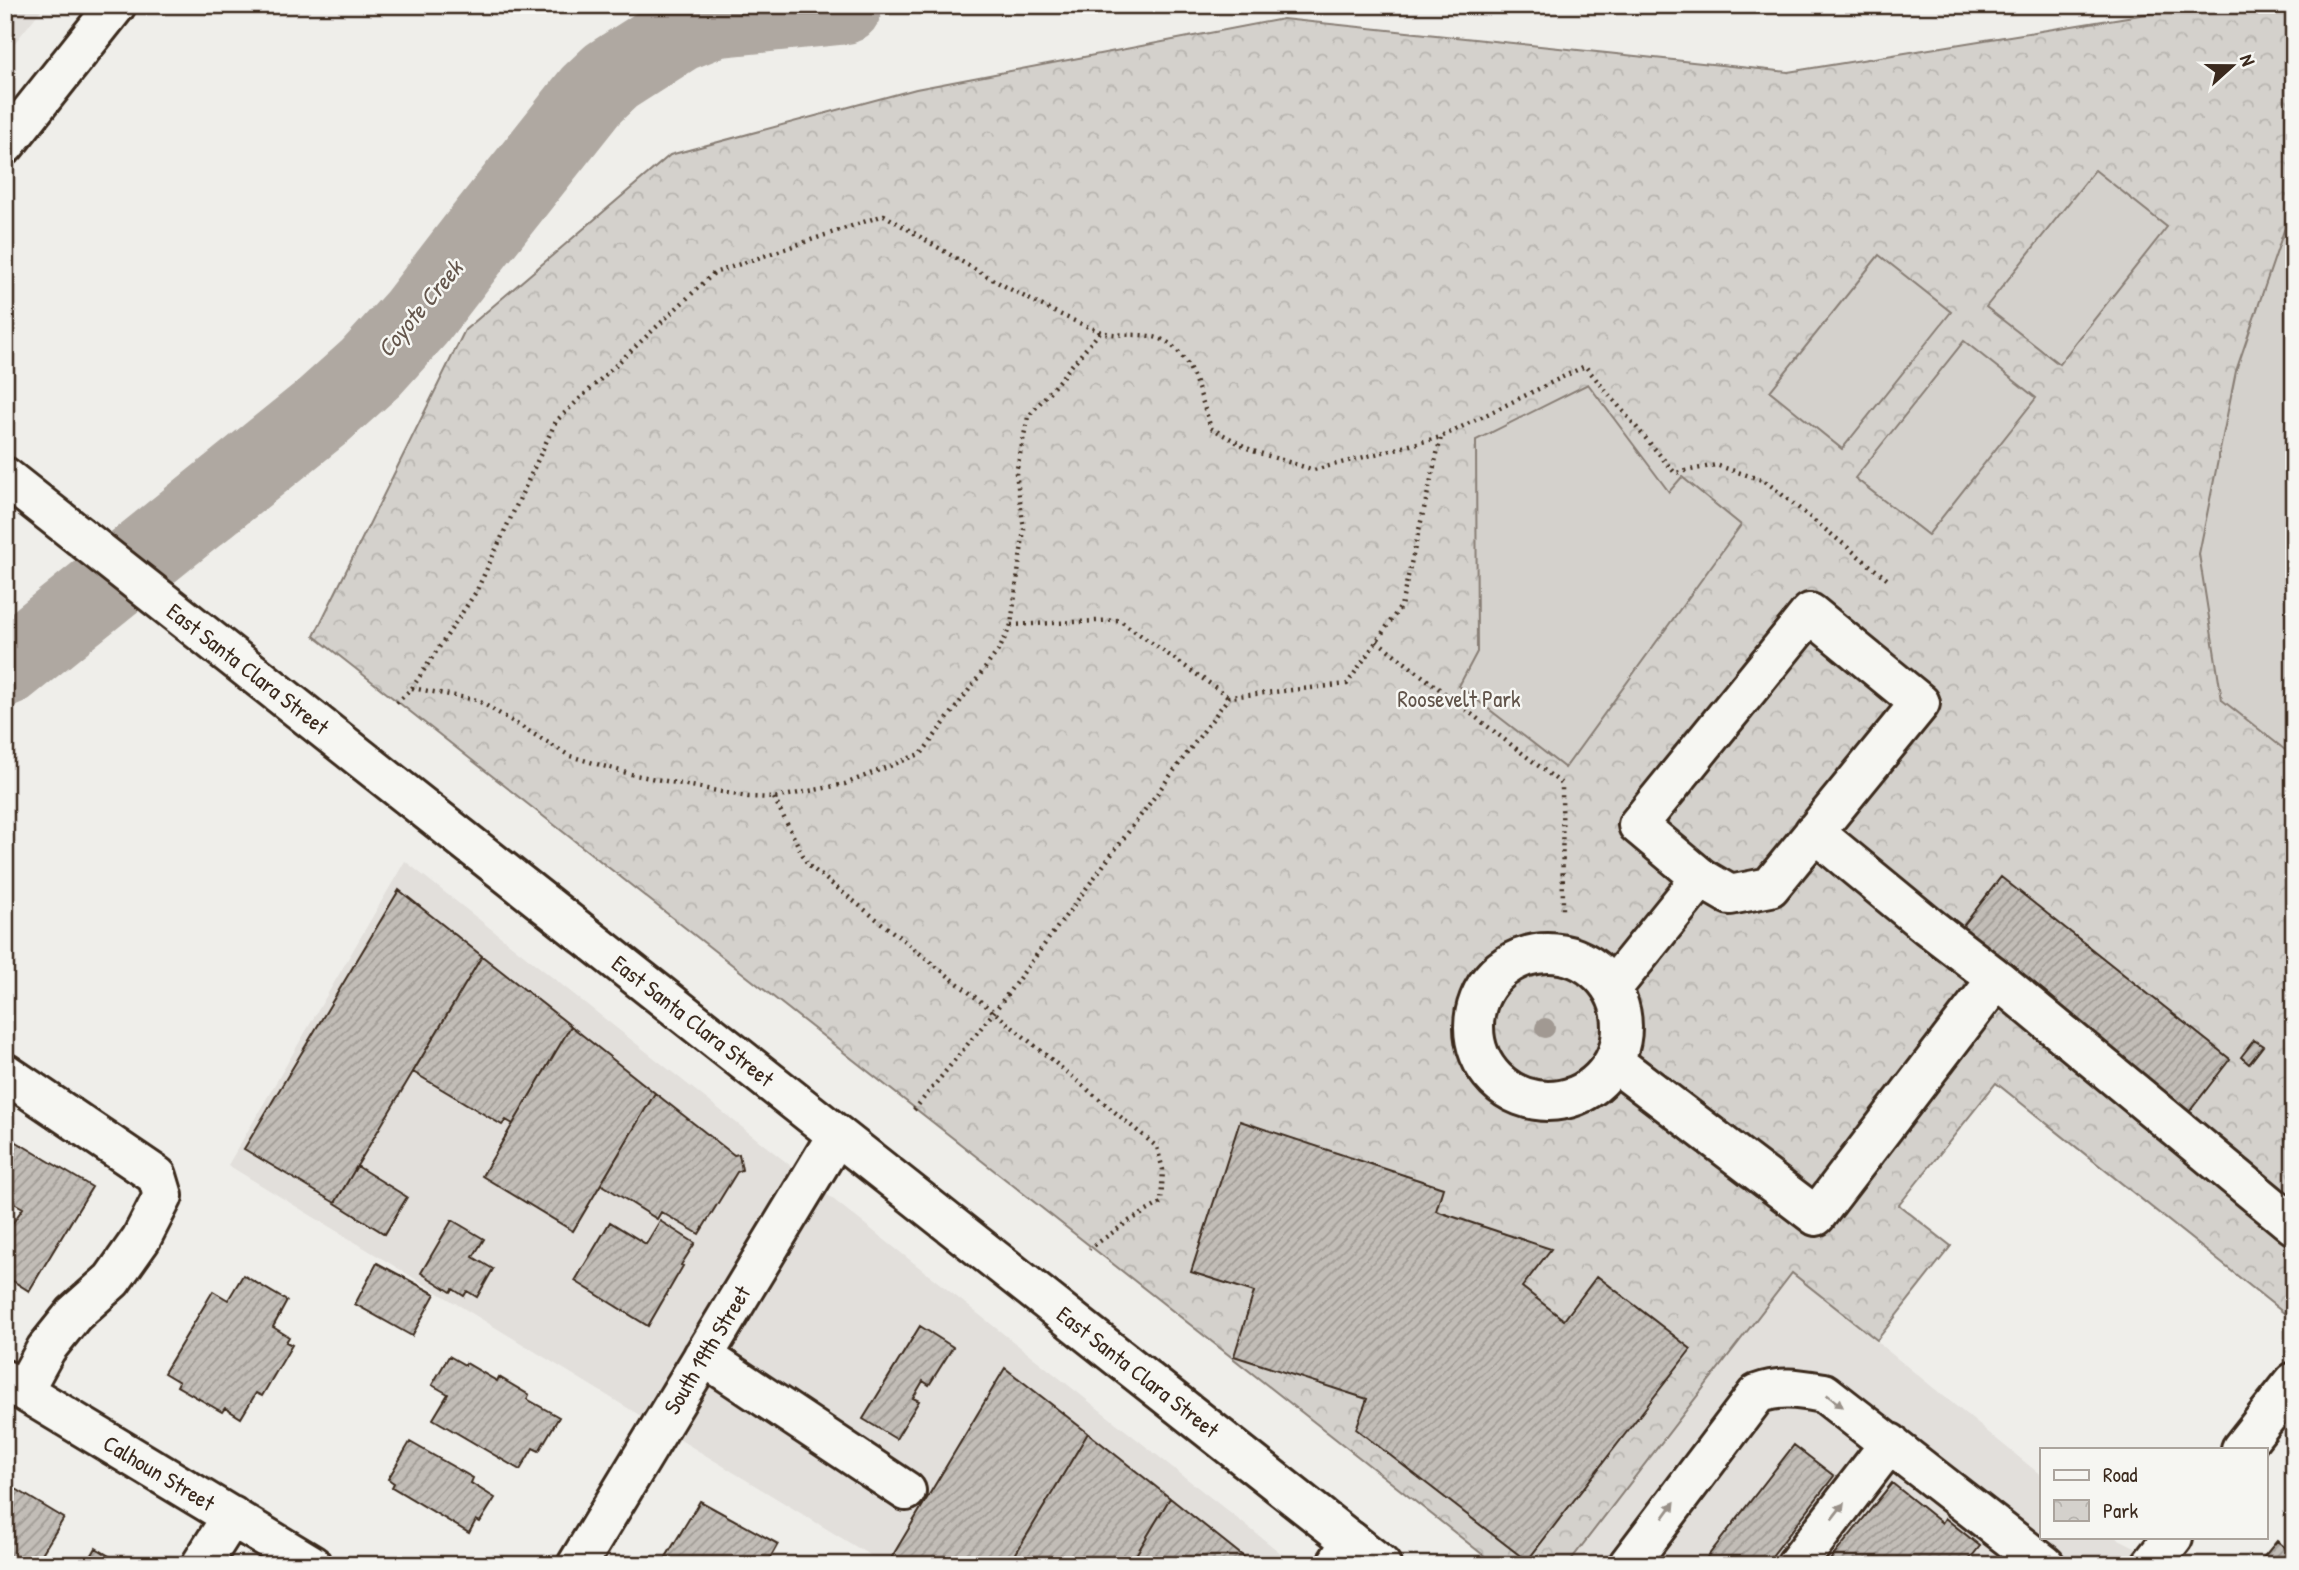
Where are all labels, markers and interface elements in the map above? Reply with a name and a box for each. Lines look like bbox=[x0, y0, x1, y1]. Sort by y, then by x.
north arrow bbox=[2198, 32, 2268, 102]
text: N bbox=[2234, 51, 2262, 69]
water label: Coyote Creek bbox=[369, 252, 471, 364]
street label: East Santa Clara Street bbox=[161, 595, 337, 742]
park label: Roosevelt Park bbox=[1397, 683, 1521, 714]
street label: East Santa Clara Street bbox=[606, 947, 782, 1094]
street label: South 19th Street bbox=[656, 1279, 758, 1420]
street label: East Santa Clara Street bbox=[1051, 1298, 1227, 1445]
one-way arrow bbox=[1825, 1394, 1844, 1408]
street label: Calhoun Street bbox=[98, 1427, 222, 1519]
legend bbox=[2040, 1448, 2268, 1538]
text: Road bbox=[2103, 1460, 2137, 1489]
text: Park bbox=[2103, 1496, 2138, 1525]
one-way arrow bbox=[1661, 1501, 1675, 1519]
one-way arrow bbox=[1831, 1501, 1845, 1520]

